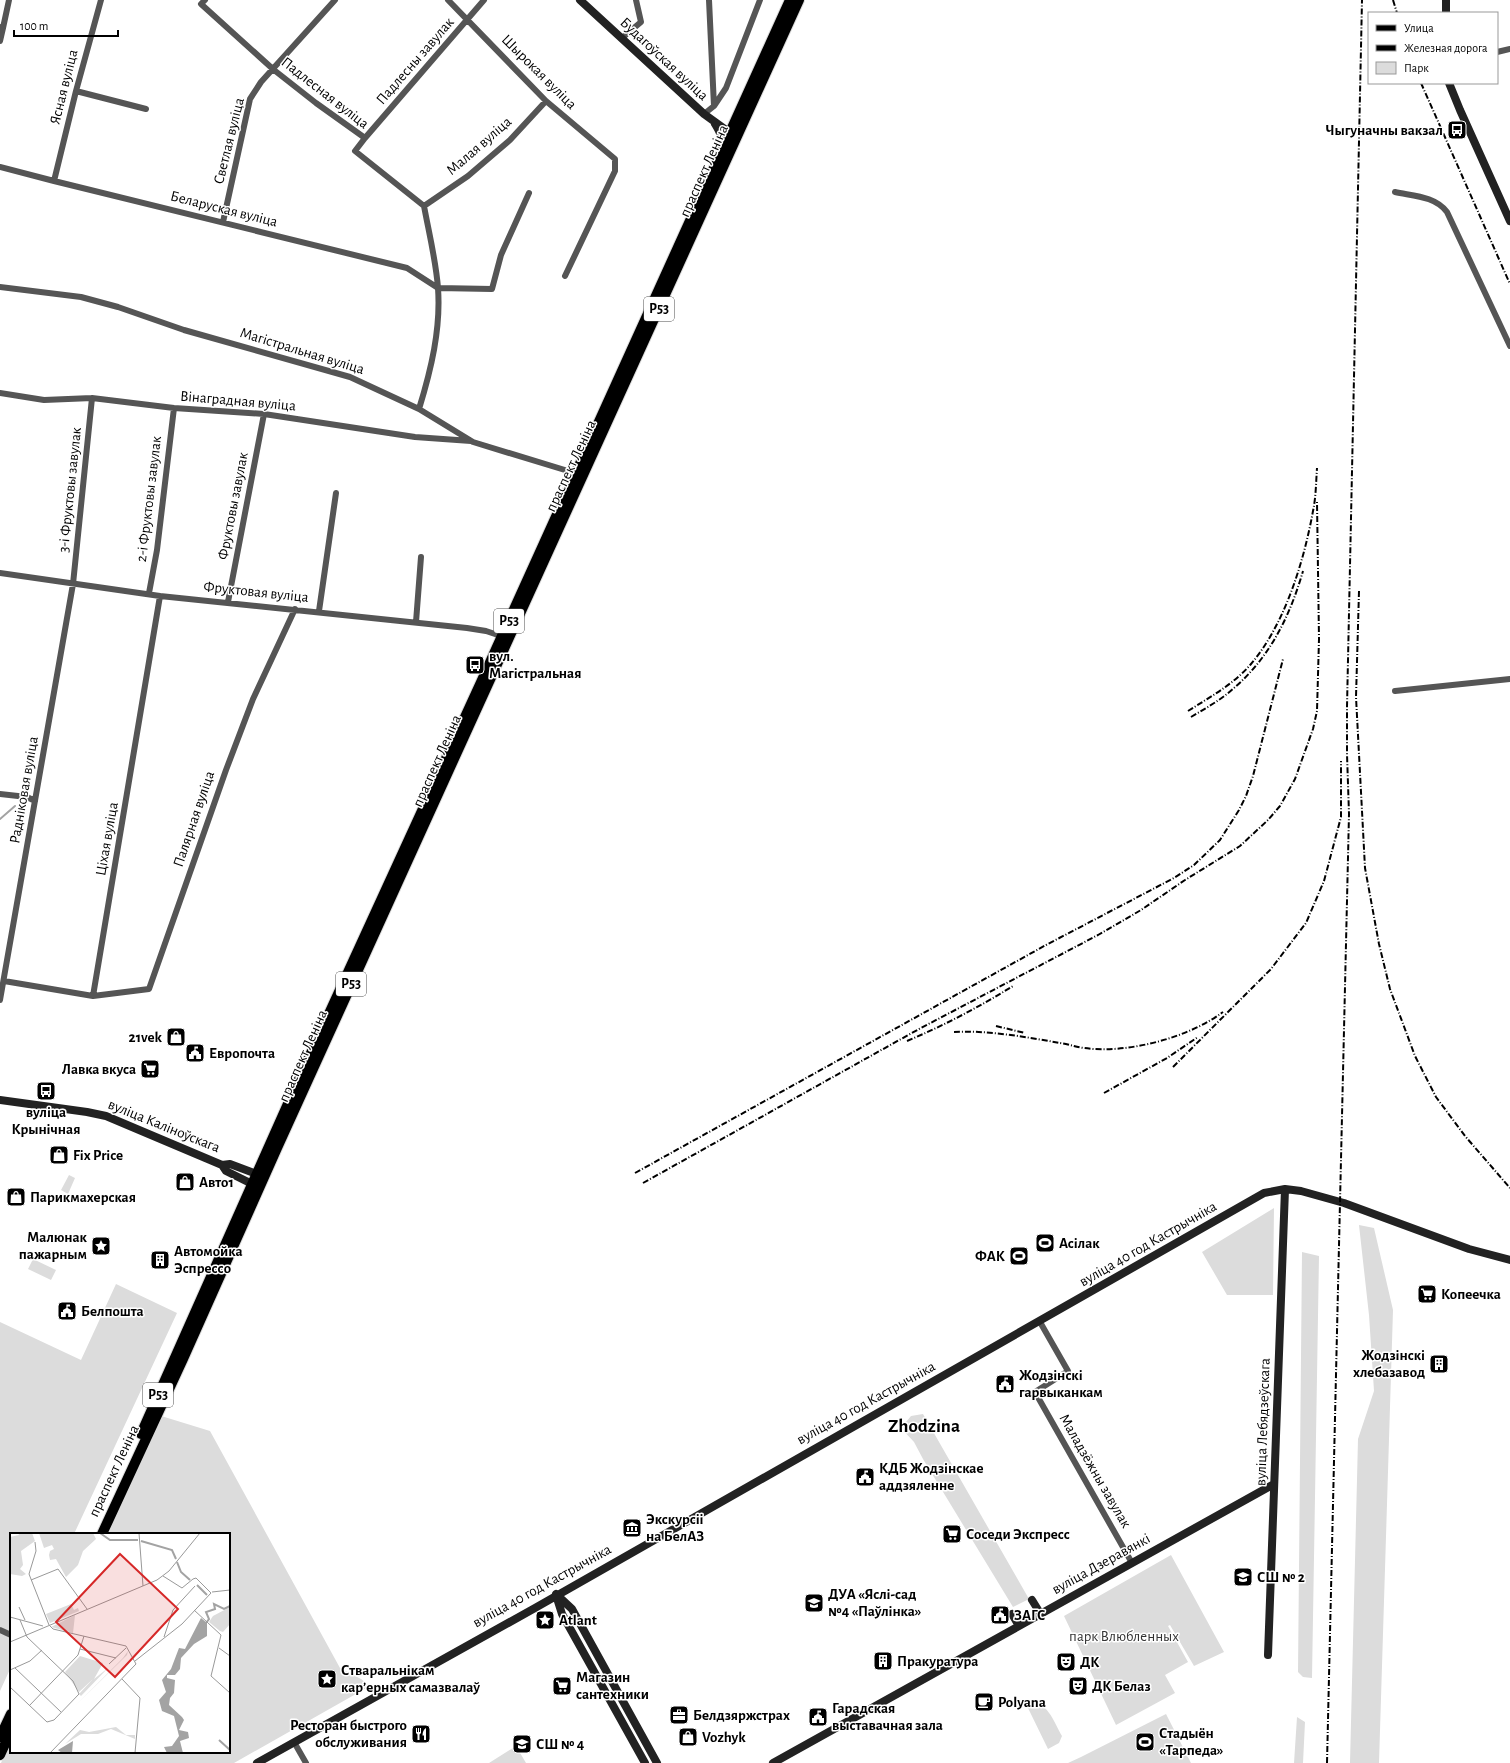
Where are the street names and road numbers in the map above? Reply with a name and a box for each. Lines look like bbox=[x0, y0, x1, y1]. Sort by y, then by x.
street label: Падлесны завулак bbox=[373, 15, 457, 107]
street label: Будагоўская вуліца bbox=[617, 15, 711, 103]
street label: Шырокая вуліца bbox=[499, 32, 579, 112]
street label: Ясная вуліца bbox=[47, 48, 81, 126]
street label: Падлесная вуліца bbox=[278, 54, 372, 132]
street label: Светлая вуліца bbox=[211, 96, 247, 186]
street label: Малая вуліца bbox=[444, 114, 514, 178]
street label: праспект Леніна bbox=[677, 122, 731, 219]
street label: Беларуская вуліца bbox=[169, 188, 279, 230]
road number: Р53 bbox=[644, 297, 674, 321]
street label: Магістральная вуліца bbox=[238, 325, 366, 377]
street label: Вінаградная вуліца bbox=[179, 388, 297, 414]
street label: праспект Леніна bbox=[543, 418, 599, 514]
street label: 3-і Фруктовы завулак bbox=[56, 426, 84, 553]
street label: 2-і Фруктовы завулак bbox=[134, 435, 164, 563]
street label: Фруктовы завулак bbox=[215, 451, 251, 561]
street label: Фруктовая вуліца bbox=[203, 579, 309, 605]
road number: Р53 bbox=[494, 609, 524, 633]
street label: праспект Леніна bbox=[410, 712, 464, 809]
street label: Радніковая вуліца bbox=[7, 735, 41, 845]
street label: Палярная вуліца bbox=[171, 769, 217, 869]
street label: Ціхая вуліца bbox=[93, 801, 121, 877]
road number: Р53 bbox=[336, 972, 366, 996]
street label: праспект Леніна bbox=[276, 1007, 330, 1104]
street label: вуліца Каліноўскага bbox=[106, 1097, 222, 1155]
street label: вуліца 40 год Кастрычніка bbox=[1077, 1199, 1219, 1289]
street label: вуліца Лебядзеўскага bbox=[1253, 1357, 1273, 1486]
street label: вуліца 40 год Кастрычніка bbox=[794, 1359, 938, 1447]
road number: Р53 bbox=[143, 1383, 173, 1407]
street label: Маладзёжны завулак bbox=[1056, 1411, 1134, 1531]
street label: праспект Леніна bbox=[86, 1423, 142, 1519]
street label: вуліца Дзеравянкі bbox=[1049, 1531, 1153, 1597]
street label: вуліца 40 год Кастрычніка bbox=[470, 1542, 614, 1630]

